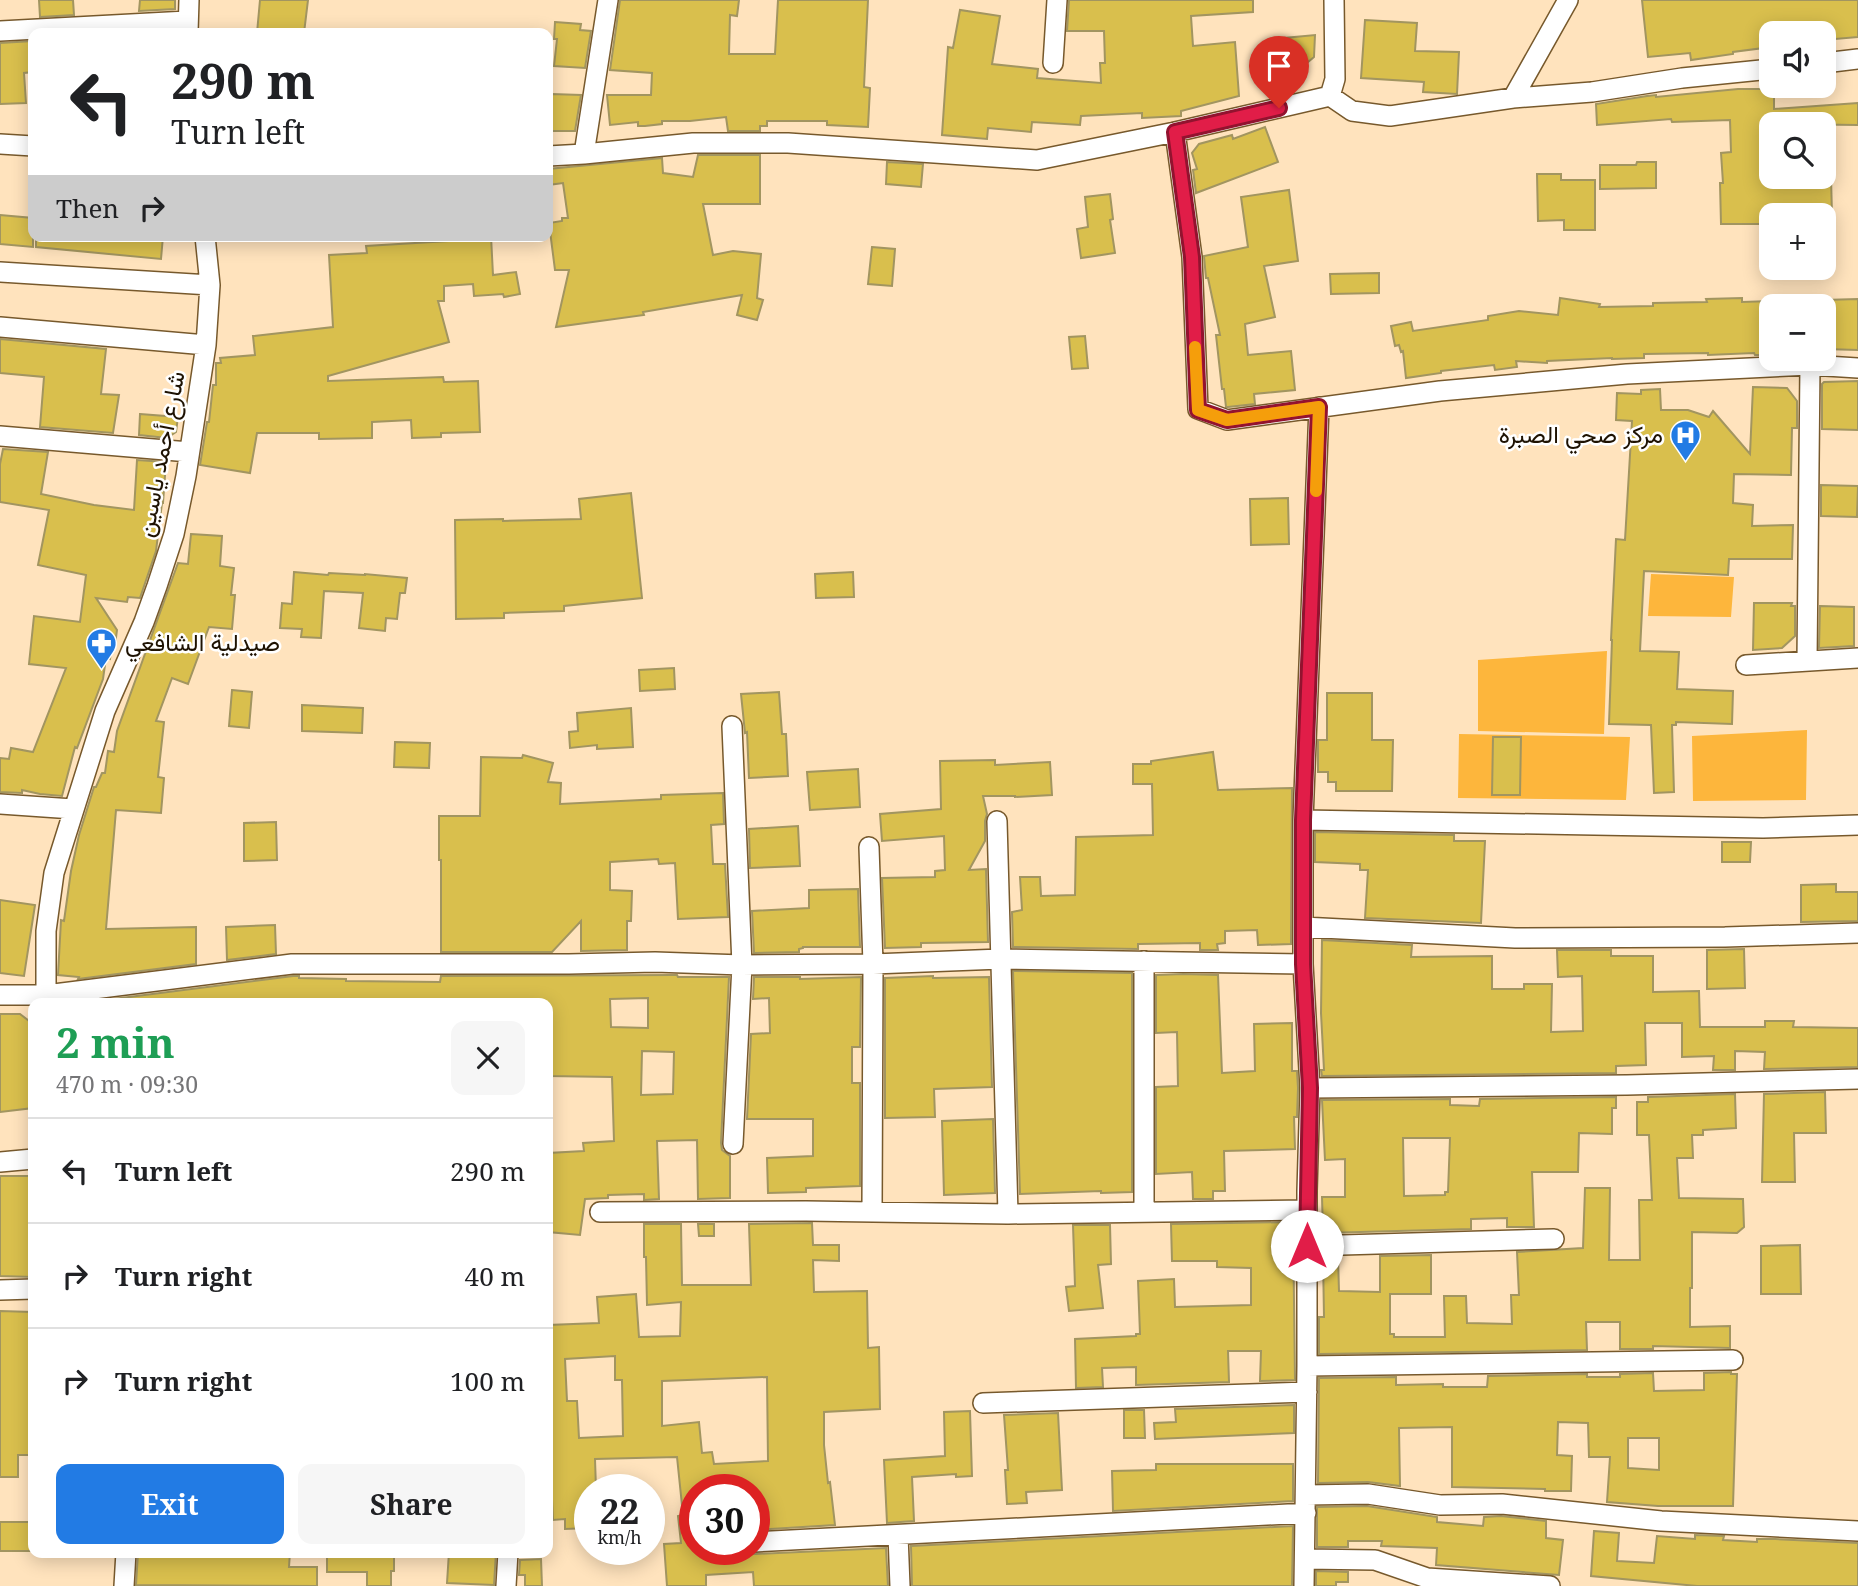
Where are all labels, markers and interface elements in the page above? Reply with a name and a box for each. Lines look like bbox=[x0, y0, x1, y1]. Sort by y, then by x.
map controls bbox=[1759, 21, 1836, 371]
button: sound bbox=[1759, 21, 1836, 98]
pin bbox=[1249, 36, 1309, 108]
text: 290 m bbox=[171, 47, 315, 113]
icon: arrive bbox=[1260, 47, 1298, 85]
icon: left bbox=[56, 56, 147, 147]
text: Turn left bbox=[171, 110, 305, 153]
button: search bbox=[1759, 112, 1836, 189]
icon: right bbox=[133, 189, 171, 227]
text: Then bbox=[56, 190, 119, 226]
button: + bbox=[1759, 203, 1836, 280]
button: − bbox=[1759, 294, 1836, 371]
street label: شارع أحمد ياسين bbox=[127, 368, 193, 540]
place label: مركز صحي الصبرة bbox=[1499, 417, 1663, 454]
hospital icon: مركز صحي الصبرة bbox=[1669, 418, 1703, 462]
place label: صيدلية الشافعي bbox=[125, 625, 280, 662]
pharmacy icon: صيدلية الشافعي bbox=[85, 626, 119, 670]
text: 2 min bbox=[56, 1013, 175, 1070]
button: close bbox=[451, 1021, 525, 1095]
text: 470 m · 09:30 bbox=[56, 1068, 198, 1100]
icon: left bbox=[56, 1152, 94, 1190]
text: Turn left bbox=[115, 1153, 232, 1189]
text: 290 m bbox=[450, 1153, 525, 1189]
position arrow bbox=[1270, 1209, 1344, 1283]
icon: right bbox=[56, 1257, 94, 1295]
text: Turn right bbox=[115, 1258, 252, 1294]
text: 40 m bbox=[465, 1258, 525, 1294]
icon: right bbox=[56, 1362, 94, 1400]
text: Turn right bbox=[115, 1363, 252, 1399]
text: 100 m bbox=[450, 1363, 525, 1399]
button: Exit bbox=[56, 1464, 284, 1544]
button: Share bbox=[298, 1464, 525, 1544]
speed limit sign: 30 bbox=[679, 1474, 770, 1565]
text: 22 bbox=[600, 1487, 639, 1534]
text: km/h bbox=[597, 1525, 642, 1549]

